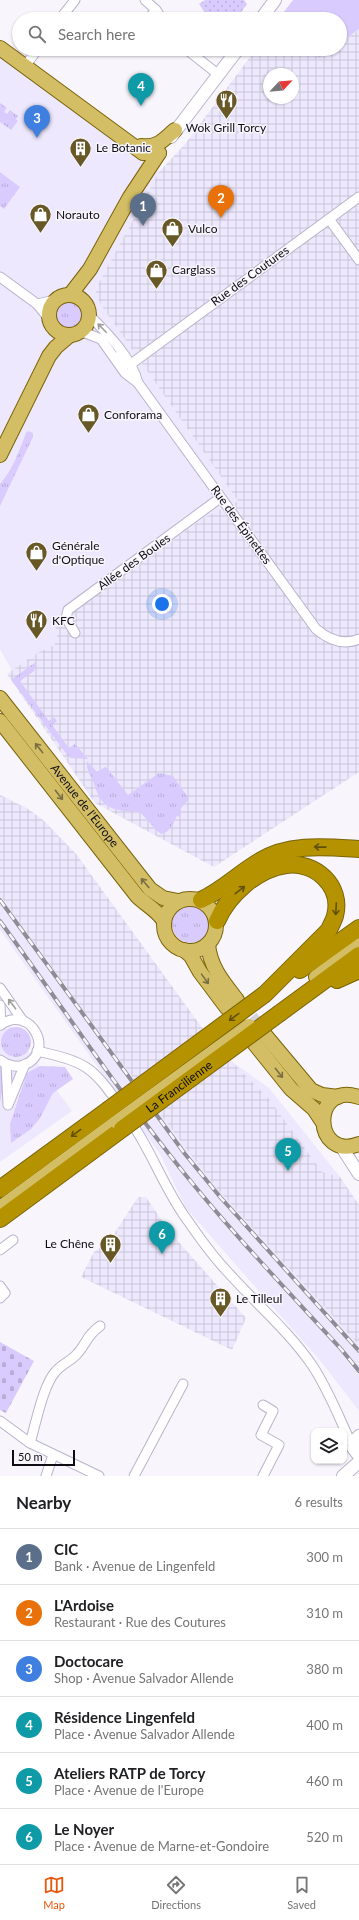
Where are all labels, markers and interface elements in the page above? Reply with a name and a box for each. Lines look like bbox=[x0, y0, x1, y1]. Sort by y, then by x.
search box bbox=[12, 12, 347, 56]
icon: search bbox=[26, 23, 48, 45]
text: Search here bbox=[58, 25, 135, 43]
north arrow bbox=[263, 68, 299, 104]
pin: 4 bbox=[128, 73, 154, 106]
restaurant icon: Wok Grill Torcy bbox=[213, 88, 239, 121]
pin: 3 bbox=[24, 105, 50, 138]
place label: Wok Grill Torcy bbox=[186, 120, 267, 135]
building icon: Le Botanic bbox=[68, 135, 94, 168]
place label: Le Botanic bbox=[96, 140, 151, 155]
pin: 2 bbox=[208, 185, 234, 218]
pin: 1 bbox=[130, 193, 156, 226]
shop icon: Norauto bbox=[27, 202, 53, 235]
place label: Norauto bbox=[56, 207, 100, 222]
shop icon: Vulco bbox=[160, 216, 186, 249]
place label: Vulco bbox=[188, 221, 218, 236]
street label: Rue des Coutures bbox=[208, 242, 292, 309]
shop icon: Carglass bbox=[144, 257, 170, 290]
place label: Carglass bbox=[172, 262, 216, 277]
one-way arrow bbox=[97, 323, 107, 333]
shop icon: Conforama bbox=[76, 402, 102, 435]
place label: Conforama bbox=[104, 407, 162, 422]
street label: Rue des Épinettes bbox=[208, 482, 275, 567]
street label: Allée des Boules bbox=[94, 530, 173, 593]
place label: Générale d'Optique bbox=[52, 538, 104, 567]
shop icon: Générale d'Optique bbox=[23, 540, 49, 573]
your location bbox=[152, 594, 172, 614]
restaurant icon: KFC bbox=[23, 608, 49, 641]
place label: KFC bbox=[52, 613, 75, 628]
one-way arrow bbox=[35, 743, 43, 754]
street label: Avenue de l'Europe bbox=[48, 761, 122, 850]
one-way arrow bbox=[54, 790, 63, 801]
one-way arrow bbox=[314, 843, 327, 851]
one-way arrow bbox=[141, 878, 150, 889]
one-way arrow bbox=[234, 886, 245, 894]
one-way arrow bbox=[332, 902, 339, 915]
one-way arrow bbox=[201, 974, 209, 985]
one-way arrow bbox=[8, 998, 16, 1009]
one-way arrow bbox=[229, 1013, 240, 1021]
street label: La Francilienne bbox=[143, 1057, 215, 1116]
one-way arrow bbox=[274, 1068, 283, 1079]
one-way arrow bbox=[71, 1129, 82, 1137]
pin: 5 bbox=[275, 1138, 301, 1171]
pin: 6 bbox=[149, 1221, 175, 1254]
building icon: Le Chêne bbox=[97, 1231, 123, 1264]
place label: Le Chêne bbox=[45, 1236, 94, 1251]
building icon: Le Tilleul bbox=[208, 1286, 234, 1319]
place label: Le Tilleul bbox=[236, 1291, 282, 1306]
map controls bbox=[311, 1428, 347, 1464]
button: layers bbox=[311, 1428, 347, 1464]
scale bar bbox=[12, 1448, 75, 1467]
text: 50 m bbox=[18, 1450, 43, 1463]
text: Nearby bbox=[16, 1492, 71, 1513]
text: 6 results bbox=[295, 1494, 343, 1510]
text: CIC bbox=[54, 1540, 78, 1558]
text: 1 bbox=[25, 1549, 33, 1565]
text: 300 m bbox=[306, 1549, 343, 1565]
text: Bank · Avenue de Lingenfeld bbox=[54, 1558, 215, 1574]
text: L'Ardoise bbox=[54, 1596, 114, 1614]
text: 2 bbox=[25, 1605, 33, 1621]
text: 310 m bbox=[306, 1605, 343, 1621]
text: Restaurant · Rue des Coutures bbox=[54, 1614, 226, 1630]
text: Doctocare bbox=[54, 1652, 124, 1670]
text: 3 bbox=[25, 1661, 33, 1677]
text: 380 m bbox=[306, 1661, 343, 1677]
text: Shop · Avenue Salvador Allende bbox=[54, 1670, 234, 1686]
text: Résidence Lingenfeld bbox=[54, 1708, 195, 1726]
text: 4 bbox=[25, 1717, 33, 1733]
text: 400 m bbox=[306, 1717, 343, 1733]
text: Place · Avenue Salvador Allende bbox=[54, 1726, 235, 1742]
text: Ateliers RATP de Torcy bbox=[54, 1764, 205, 1782]
text: 5 bbox=[25, 1773, 33, 1789]
text: 460 m bbox=[306, 1773, 343, 1789]
text: Place · Avenue de l'Europe bbox=[54, 1782, 204, 1798]
text: Le Noyer bbox=[54, 1820, 114, 1838]
text: 6 bbox=[25, 1829, 33, 1845]
text: 520 m bbox=[306, 1829, 343, 1845]
text: Place · Avenue de Marne-et-Gondoire bbox=[54, 1838, 269, 1854]
tab: Map bbox=[43, 1874, 65, 1911]
tab: Directions bbox=[151, 1874, 201, 1911]
tab: Saved bbox=[287, 1874, 316, 1911]

